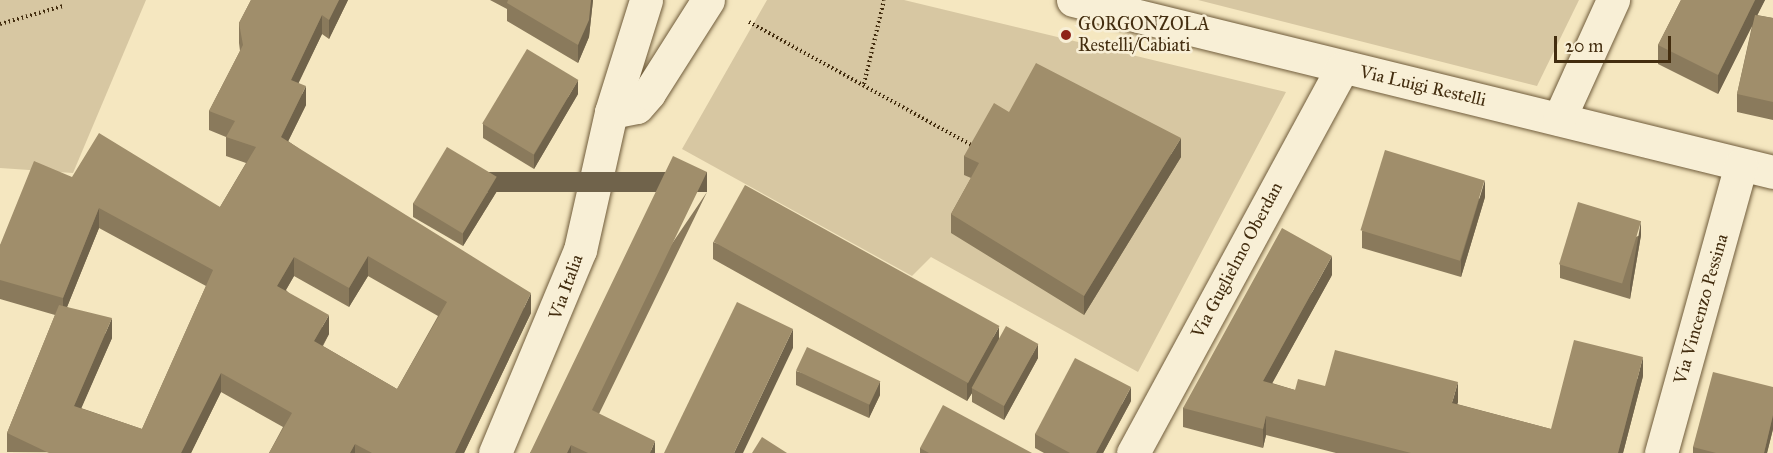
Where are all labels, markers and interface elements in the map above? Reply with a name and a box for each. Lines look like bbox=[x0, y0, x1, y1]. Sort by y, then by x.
place label: GORGONZOLA Restelli/Cabiati bbox=[1078, 14, 1210, 57]
scale bar bbox=[1557, 24, 1674, 62]
marker: GORGONZOLA Restelli/Cabiati bbox=[1059, 28, 1073, 42]
text: 20 m bbox=[1565, 35, 1603, 57]
street label: Via Luigi Restelli bbox=[1358, 61, 1488, 111]
street label: Via Guglielmo Oberdan bbox=[1187, 178, 1287, 342]
street label: Via Vincenzo Pessina bbox=[1669, 231, 1733, 387]
street label: Via Italia bbox=[544, 252, 588, 322]

